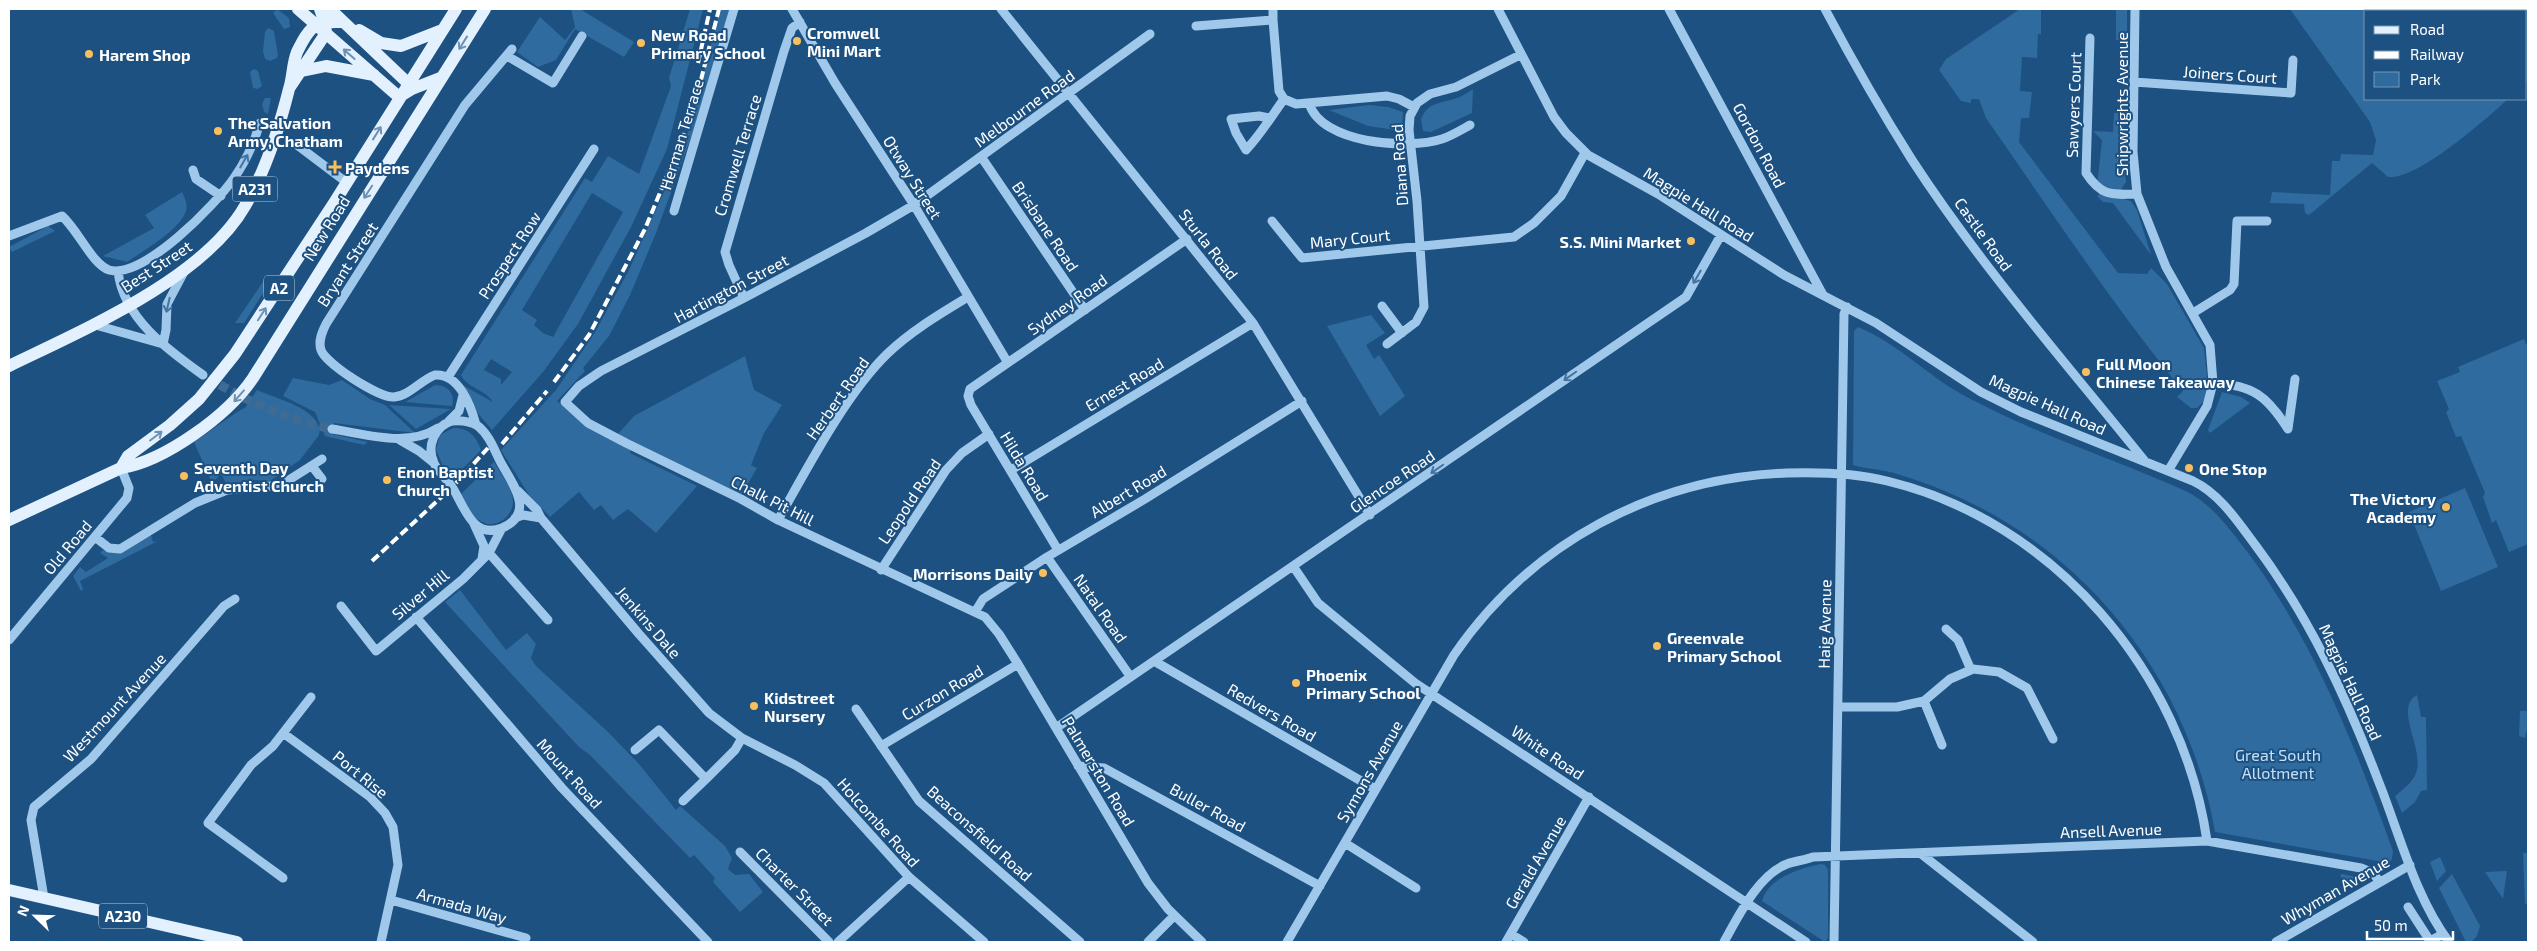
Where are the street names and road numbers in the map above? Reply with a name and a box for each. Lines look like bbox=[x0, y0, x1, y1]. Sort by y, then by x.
street label: Shipwrights Avenue bbox=[2112, 32, 2131, 176]
street label: Sawyers Court bbox=[2062, 52, 2084, 158]
street label: Joiners Court bbox=[2182, 61, 2278, 87]
street label: Melbourne Road bbox=[970, 65, 1078, 151]
street label: Herman Terrace bbox=[655, 76, 707, 192]
street label: Cromwell Terrace bbox=[709, 92, 765, 218]
street label: Gordon Road bbox=[1730, 99, 1790, 191]
street label: Diana Road bbox=[1387, 123, 1411, 207]
street label: Otway Street bbox=[880, 132, 946, 222]
street label: Magpie Hall Road bbox=[1640, 163, 1758, 245]
road number: A231 bbox=[232, 176, 278, 202]
street label: Brisbane Road bbox=[1009, 177, 1083, 275]
street label: New Road bbox=[299, 192, 353, 264]
street label: Castle Road bbox=[1951, 194, 2017, 274]
street label: Sturla Road bbox=[1176, 205, 1242, 283]
street label: Prospect Row bbox=[474, 208, 544, 302]
street label: Bryant Street bbox=[313, 218, 381, 310]
street label: Mary Court bbox=[1309, 224, 1391, 252]
street label: Best Street bbox=[117, 236, 195, 296]
street label: Hartington Street bbox=[671, 250, 791, 326]
street label: Sydney Road bbox=[1024, 270, 1110, 338]
road number: A2 bbox=[264, 276, 294, 300]
street label: Herbert Road bbox=[802, 353, 872, 443]
street label: Ernest Road bbox=[1081, 353, 1167, 415]
street label: Magpie Hall Road bbox=[1987, 370, 2109, 438]
street label: Hilda Road bbox=[997, 428, 1053, 504]
street label: Glencoe Road bbox=[1346, 446, 1438, 516]
street label: Leopold Road bbox=[874, 455, 944, 547]
street label: Albert Road bbox=[1087, 461, 1169, 521]
street label: Chalk Pit Hill bbox=[728, 471, 818, 529]
street label: Old Road bbox=[39, 516, 95, 578]
street label: Silver Hill bbox=[388, 565, 452, 623]
street label: Natal Road bbox=[1070, 570, 1132, 646]
street label: Haig Avenue bbox=[1814, 579, 1834, 669]
street label: Jenkins Dale bbox=[613, 582, 685, 662]
street label: Magpie Hall Road bbox=[2316, 621, 2386, 743]
street label: Westmount Avenue bbox=[59, 649, 169, 765]
street label: Curzon Road bbox=[898, 660, 986, 724]
street label: Redvers Road bbox=[1224, 679, 1320, 745]
street label: Palmerston Road bbox=[1059, 713, 1139, 829]
street label: Symons Avenue bbox=[1332, 717, 1406, 825]
street label: White Road bbox=[1508, 721, 1588, 783]
street label: Mount Road bbox=[533, 734, 607, 812]
street label: Port Rise bbox=[330, 746, 392, 802]
street label: Holcombe Road bbox=[834, 773, 924, 871]
street label: Buller Road bbox=[1167, 778, 1249, 836]
street label: Beaconsfield Road bbox=[924, 781, 1036, 885]
street label: Gerald Avenue bbox=[1501, 812, 1569, 912]
street label: Ansell Avenue bbox=[2060, 819, 2162, 841]
street label: Charter Street bbox=[752, 843, 838, 929]
street label: Whyman Avenue bbox=[2277, 851, 2393, 929]
street label: Armada Way bbox=[415, 883, 510, 927]
road number: A230 bbox=[99, 904, 147, 928]

